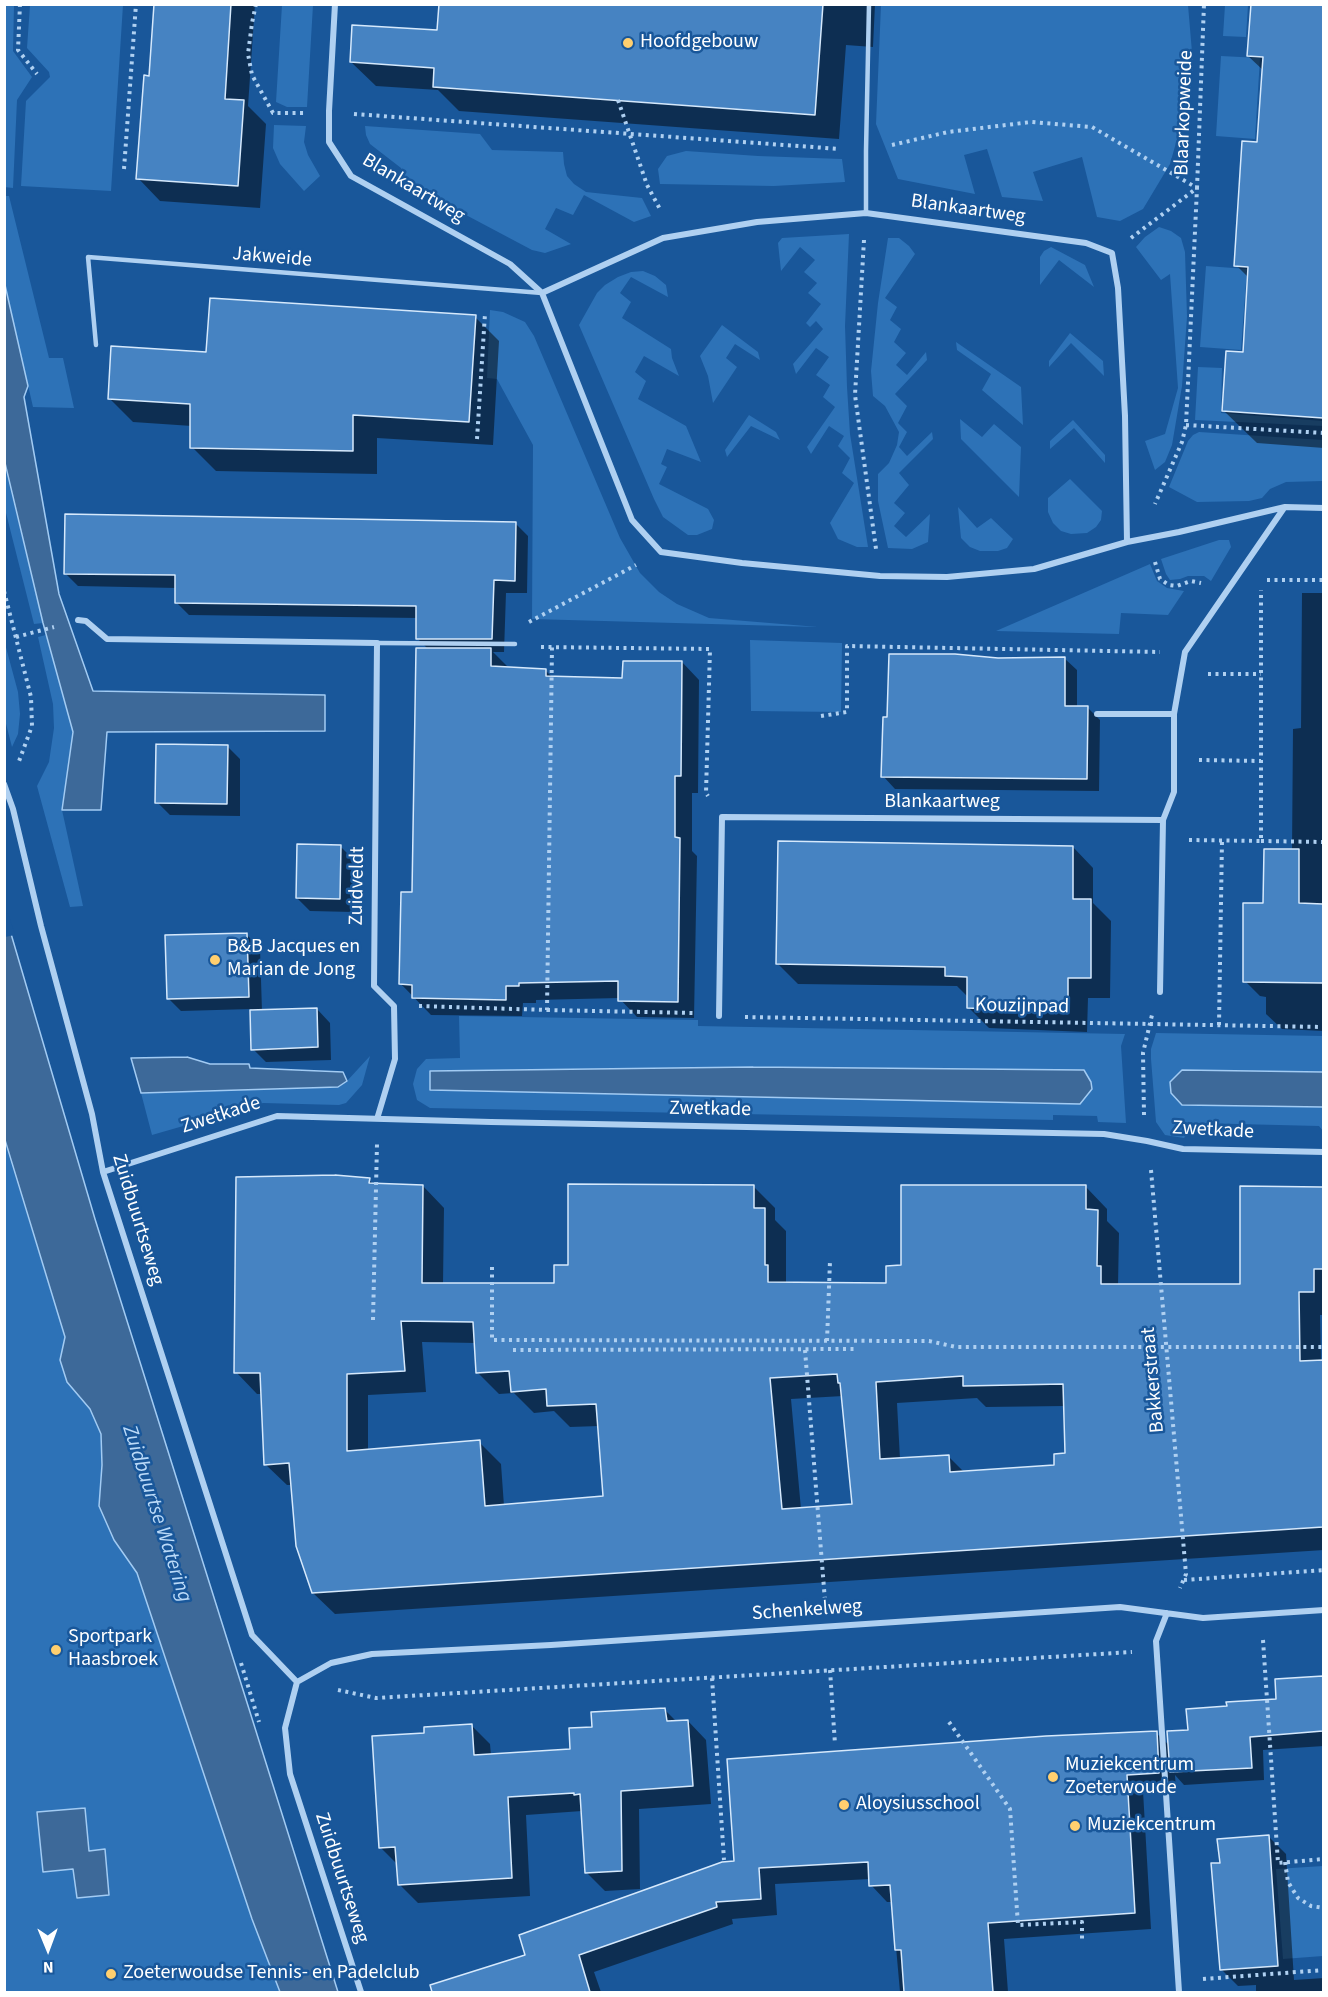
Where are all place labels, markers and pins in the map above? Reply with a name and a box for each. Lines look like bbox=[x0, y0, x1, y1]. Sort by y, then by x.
place label: Hoofdgebouw bbox=[640, 31, 758, 55]
marker: Hoofdgebouw bbox=[621, 36, 635, 50]
place label: B&B Jacques en Marian de Jong bbox=[227, 936, 360, 983]
marker: B&B Jacques en Marian de Jong bbox=[208, 953, 222, 967]
place label: Sportpark Haasbroek bbox=[68, 1626, 158, 1673]
marker: Sportpark Haasbroek bbox=[49, 1643, 63, 1657]
place label: Muziekcentrum Zoeterwoude bbox=[1065, 1754, 1194, 1801]
marker: Muziekcentrum Zoeterwoude bbox=[1046, 1770, 1060, 1784]
place label: Aloysiusschool bbox=[856, 1793, 980, 1817]
marker: Aloysiusschool bbox=[837, 1798, 851, 1812]
place label: Muziekcentrum bbox=[1087, 1814, 1216, 1838]
marker: Muziekcentrum bbox=[1068, 1819, 1082, 1833]
place label: Zoeterwoudse Tennis- en Padelclub bbox=[123, 1962, 420, 1986]
marker: Zoeterwoudse Tennis- en Padelclub bbox=[104, 1967, 118, 1981]

